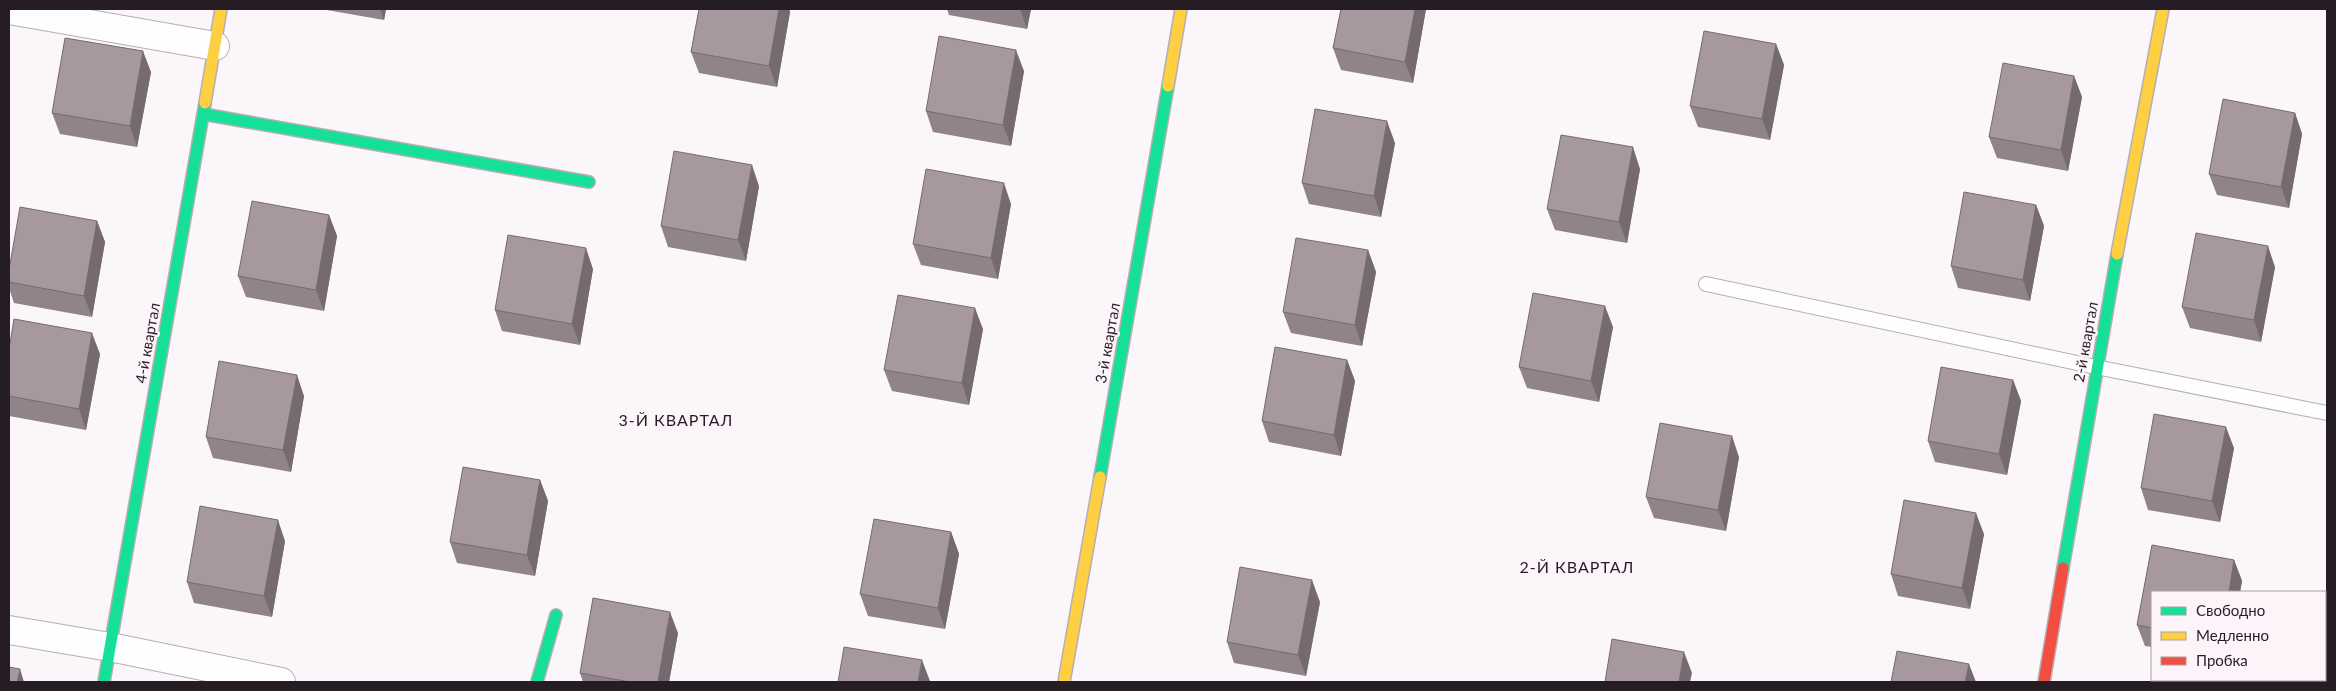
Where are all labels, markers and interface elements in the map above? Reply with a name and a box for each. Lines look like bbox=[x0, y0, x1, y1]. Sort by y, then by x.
street label: 2-й квартал bbox=[2069, 300, 2101, 383]
street label: 4-й квартал bbox=[131, 301, 163, 384]
street label: 3-й квартал bbox=[1091, 301, 1123, 384]
district label: 3-Й КВАРТАЛ bbox=[619, 410, 733, 429]
district label: 2-Й КВАРТАЛ bbox=[1520, 557, 1634, 576]
legend bbox=[2151, 591, 2326, 681]
text: Свободно bbox=[2196, 601, 2265, 619]
text: Медленно bbox=[2196, 626, 2269, 644]
text: Пробка bbox=[2196, 651, 2248, 669]

